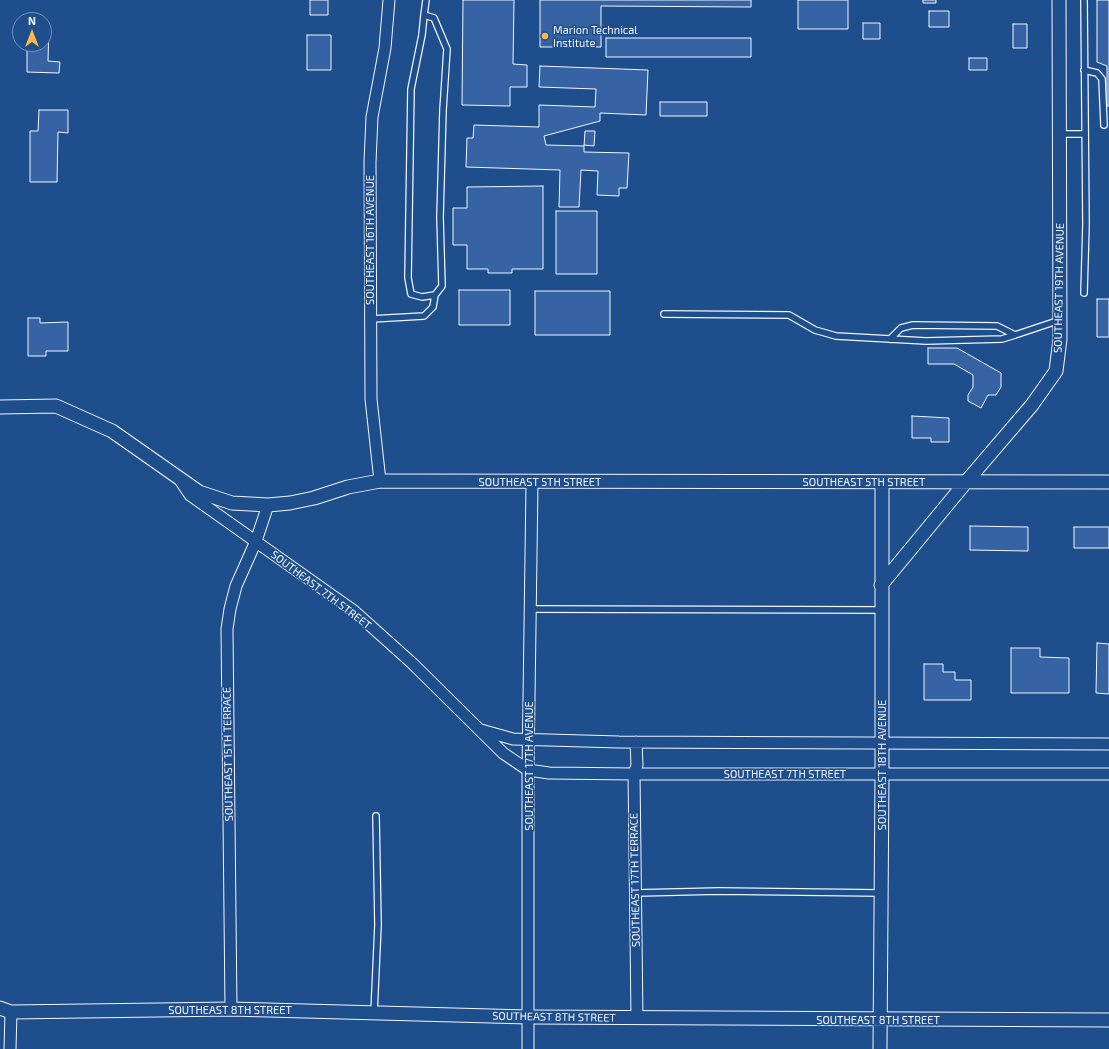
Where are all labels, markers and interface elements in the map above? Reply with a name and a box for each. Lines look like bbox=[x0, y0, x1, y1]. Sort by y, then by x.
north arrow bbox=[12, 12, 52, 52]
text: N bbox=[28, 14, 36, 27]
place label: Marion Technical Institute bbox=[553, 23, 638, 49]
marker: Marion Technical Institute bbox=[540, 31, 550, 41]
street label: SOUTHEAST 16TH AVENUE bbox=[363, 175, 377, 305]
street label: SOUTHEAST 19TH AVENUE bbox=[1051, 223, 1067, 353]
street label: SOUTHEAST 5TH STREET bbox=[479, 475, 601, 489]
street label: SOUTHEAST 5TH STREET bbox=[803, 475, 925, 489]
street label: SOUTHEAST 7TH STREET bbox=[268, 548, 374, 632]
street label: SOUTHEAST 15TH TERRACE bbox=[220, 687, 236, 821]
street label: SOUTHEAST 18TH AVENUE bbox=[875, 700, 889, 830]
street label: SOUTHEAST 17TH AVENUE bbox=[522, 701, 536, 831]
street label: SOUTHEAST 7TH STREET bbox=[724, 767, 846, 781]
street label: SOUTHEAST 17TH TERRACE bbox=[627, 813, 643, 947]
street label: SOUTHEAST 8TH STREET bbox=[168, 1003, 292, 1017]
street label: SOUTHEAST 8TH STREET bbox=[492, 1009, 616, 1025]
street label: SOUTHEAST 8TH STREET bbox=[816, 1013, 940, 1027]

